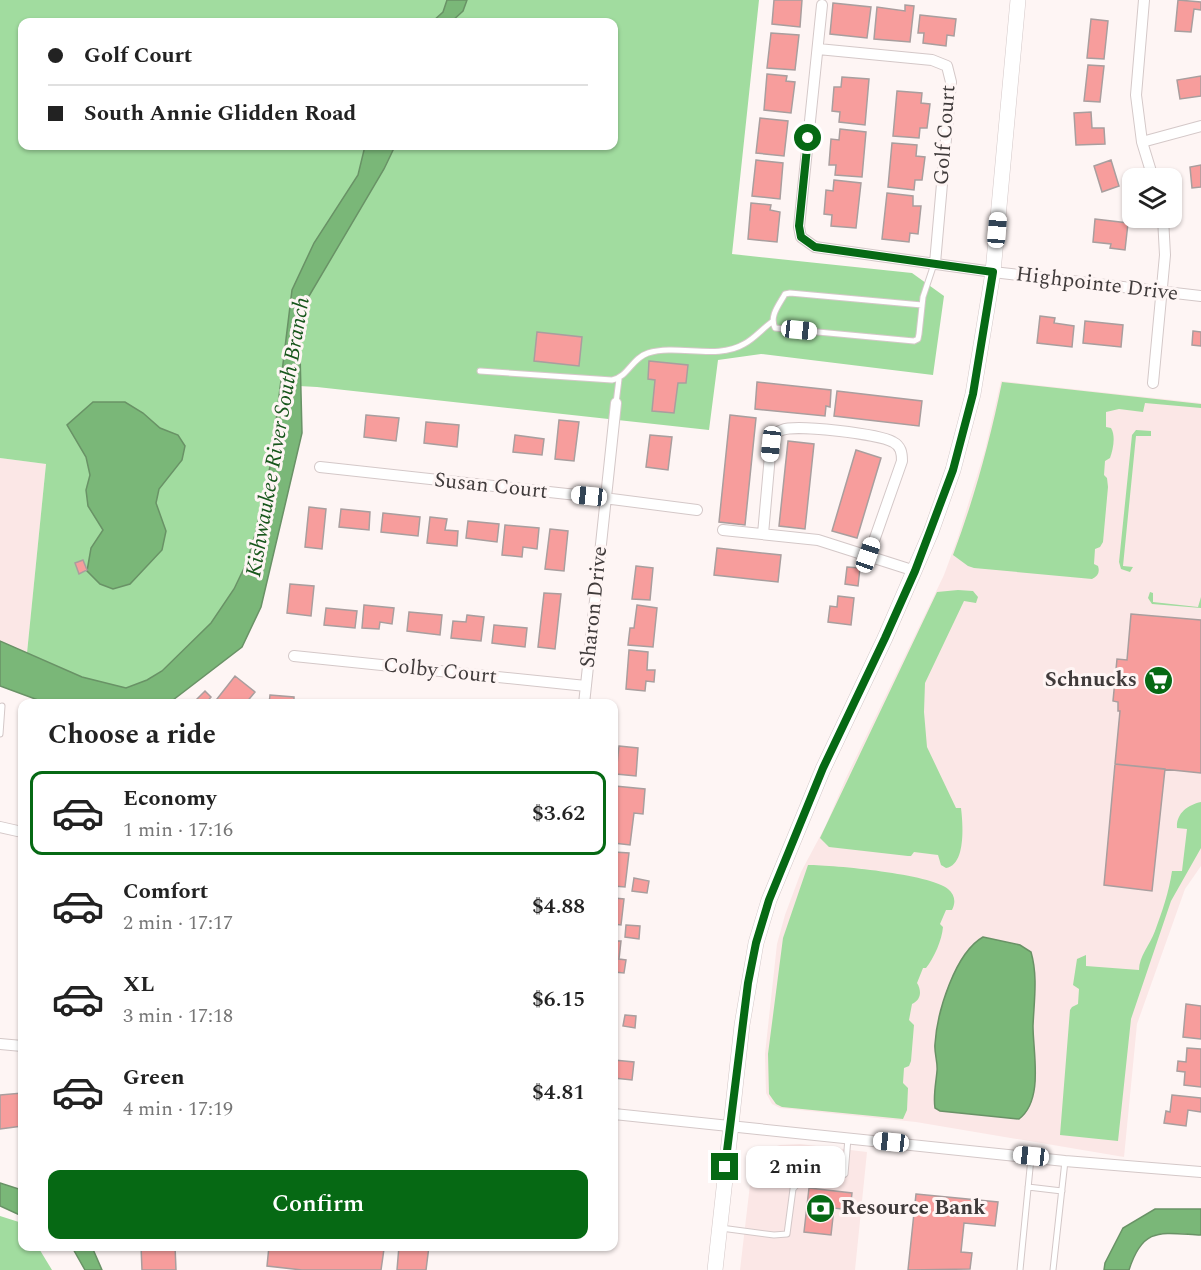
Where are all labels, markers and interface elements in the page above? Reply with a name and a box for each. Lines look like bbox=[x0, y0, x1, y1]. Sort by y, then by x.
text: Golf Court bbox=[84, 39, 192, 72]
street label: Golf Court bbox=[926, 84, 964, 186]
text: South Annie Glidden Road bbox=[84, 97, 356, 130]
route start bbox=[794, 124, 821, 151]
map controls bbox=[1122, 168, 1182, 228]
button: layers bbox=[1122, 168, 1182, 228]
car bbox=[986, 211, 1008, 249]
street label: Highpointe Drive bbox=[1014, 258, 1180, 310]
water label: Kishwaukee River South Branch bbox=[237, 294, 319, 580]
car bbox=[780, 319, 818, 341]
car bbox=[760, 425, 782, 463]
street label: Susan Court bbox=[433, 464, 549, 508]
car bbox=[570, 485, 608, 507]
car bbox=[854, 535, 882, 575]
street label: Sharon Drive bbox=[572, 545, 616, 669]
street label: Colby Court bbox=[382, 649, 498, 693]
place label: Schnucks bbox=[1045, 664, 1137, 696]
supermarket icon: Schnucks bbox=[1142, 664, 1174, 696]
text: Choose a ride bbox=[48, 714, 216, 756]
text: Economy bbox=[123, 782, 216, 815]
icon: car bbox=[51, 786, 105, 840]
text: $3.62 bbox=[532, 797, 585, 830]
text: 1 min · 17:16 bbox=[123, 815, 233, 845]
text: Comfort bbox=[123, 875, 208, 908]
icon: car bbox=[51, 879, 105, 933]
text: $4.88 bbox=[532, 890, 585, 923]
text: 2 min · 17:17 bbox=[123, 908, 233, 938]
text: XL bbox=[123, 968, 154, 1001]
icon: car bbox=[51, 972, 105, 1026]
text: $6.15 bbox=[532, 983, 585, 1016]
text: 3 min · 17:18 bbox=[123, 1001, 233, 1031]
text: Green bbox=[123, 1061, 185, 1094]
icon: car bbox=[51, 1065, 105, 1119]
text: $4.81 bbox=[532, 1076, 585, 1109]
text: 4 min · 17:19 bbox=[123, 1094, 233, 1124]
car bbox=[872, 1131, 910, 1153]
car bbox=[1012, 1145, 1050, 1167]
callout: 2 min bbox=[746, 1146, 845, 1188]
text: 2 min bbox=[770, 1152, 821, 1182]
route end bbox=[711, 1153, 738, 1180]
button: Confirm bbox=[48, 1170, 588, 1239]
bank icon: Resource Bank bbox=[804, 1192, 836, 1224]
place label: Resource Bank bbox=[841, 1192, 986, 1224]

